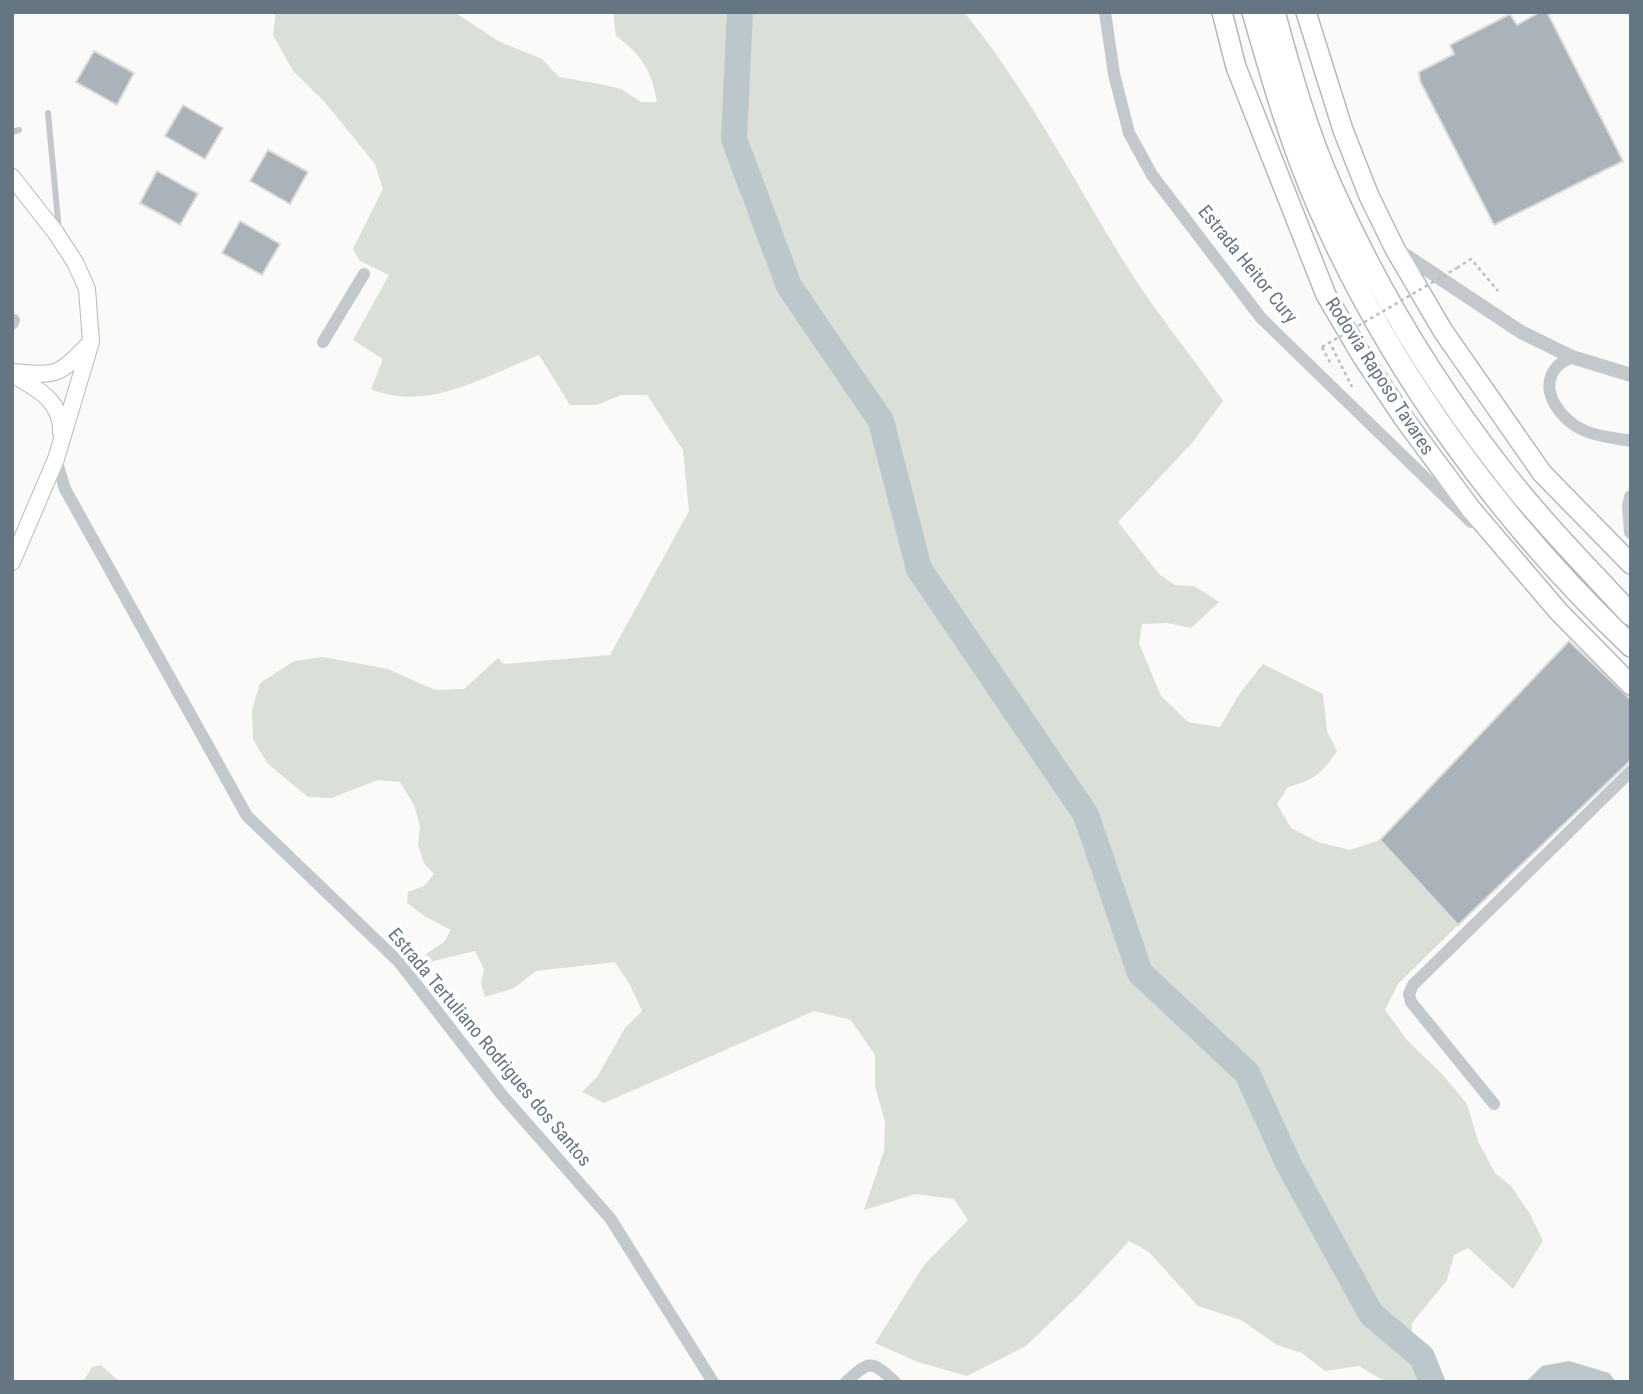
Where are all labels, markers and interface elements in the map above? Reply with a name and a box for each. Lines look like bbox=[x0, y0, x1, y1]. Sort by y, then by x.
street label: Estrada Heitor Cury bbox=[1193, 200, 1303, 328]
street label: Rodovia Raposo Tavares bbox=[1321, 293, 1439, 459]
street label: Estrada Tertuliano Rodrigues dos Santos bbox=[383, 923, 597, 1171]

